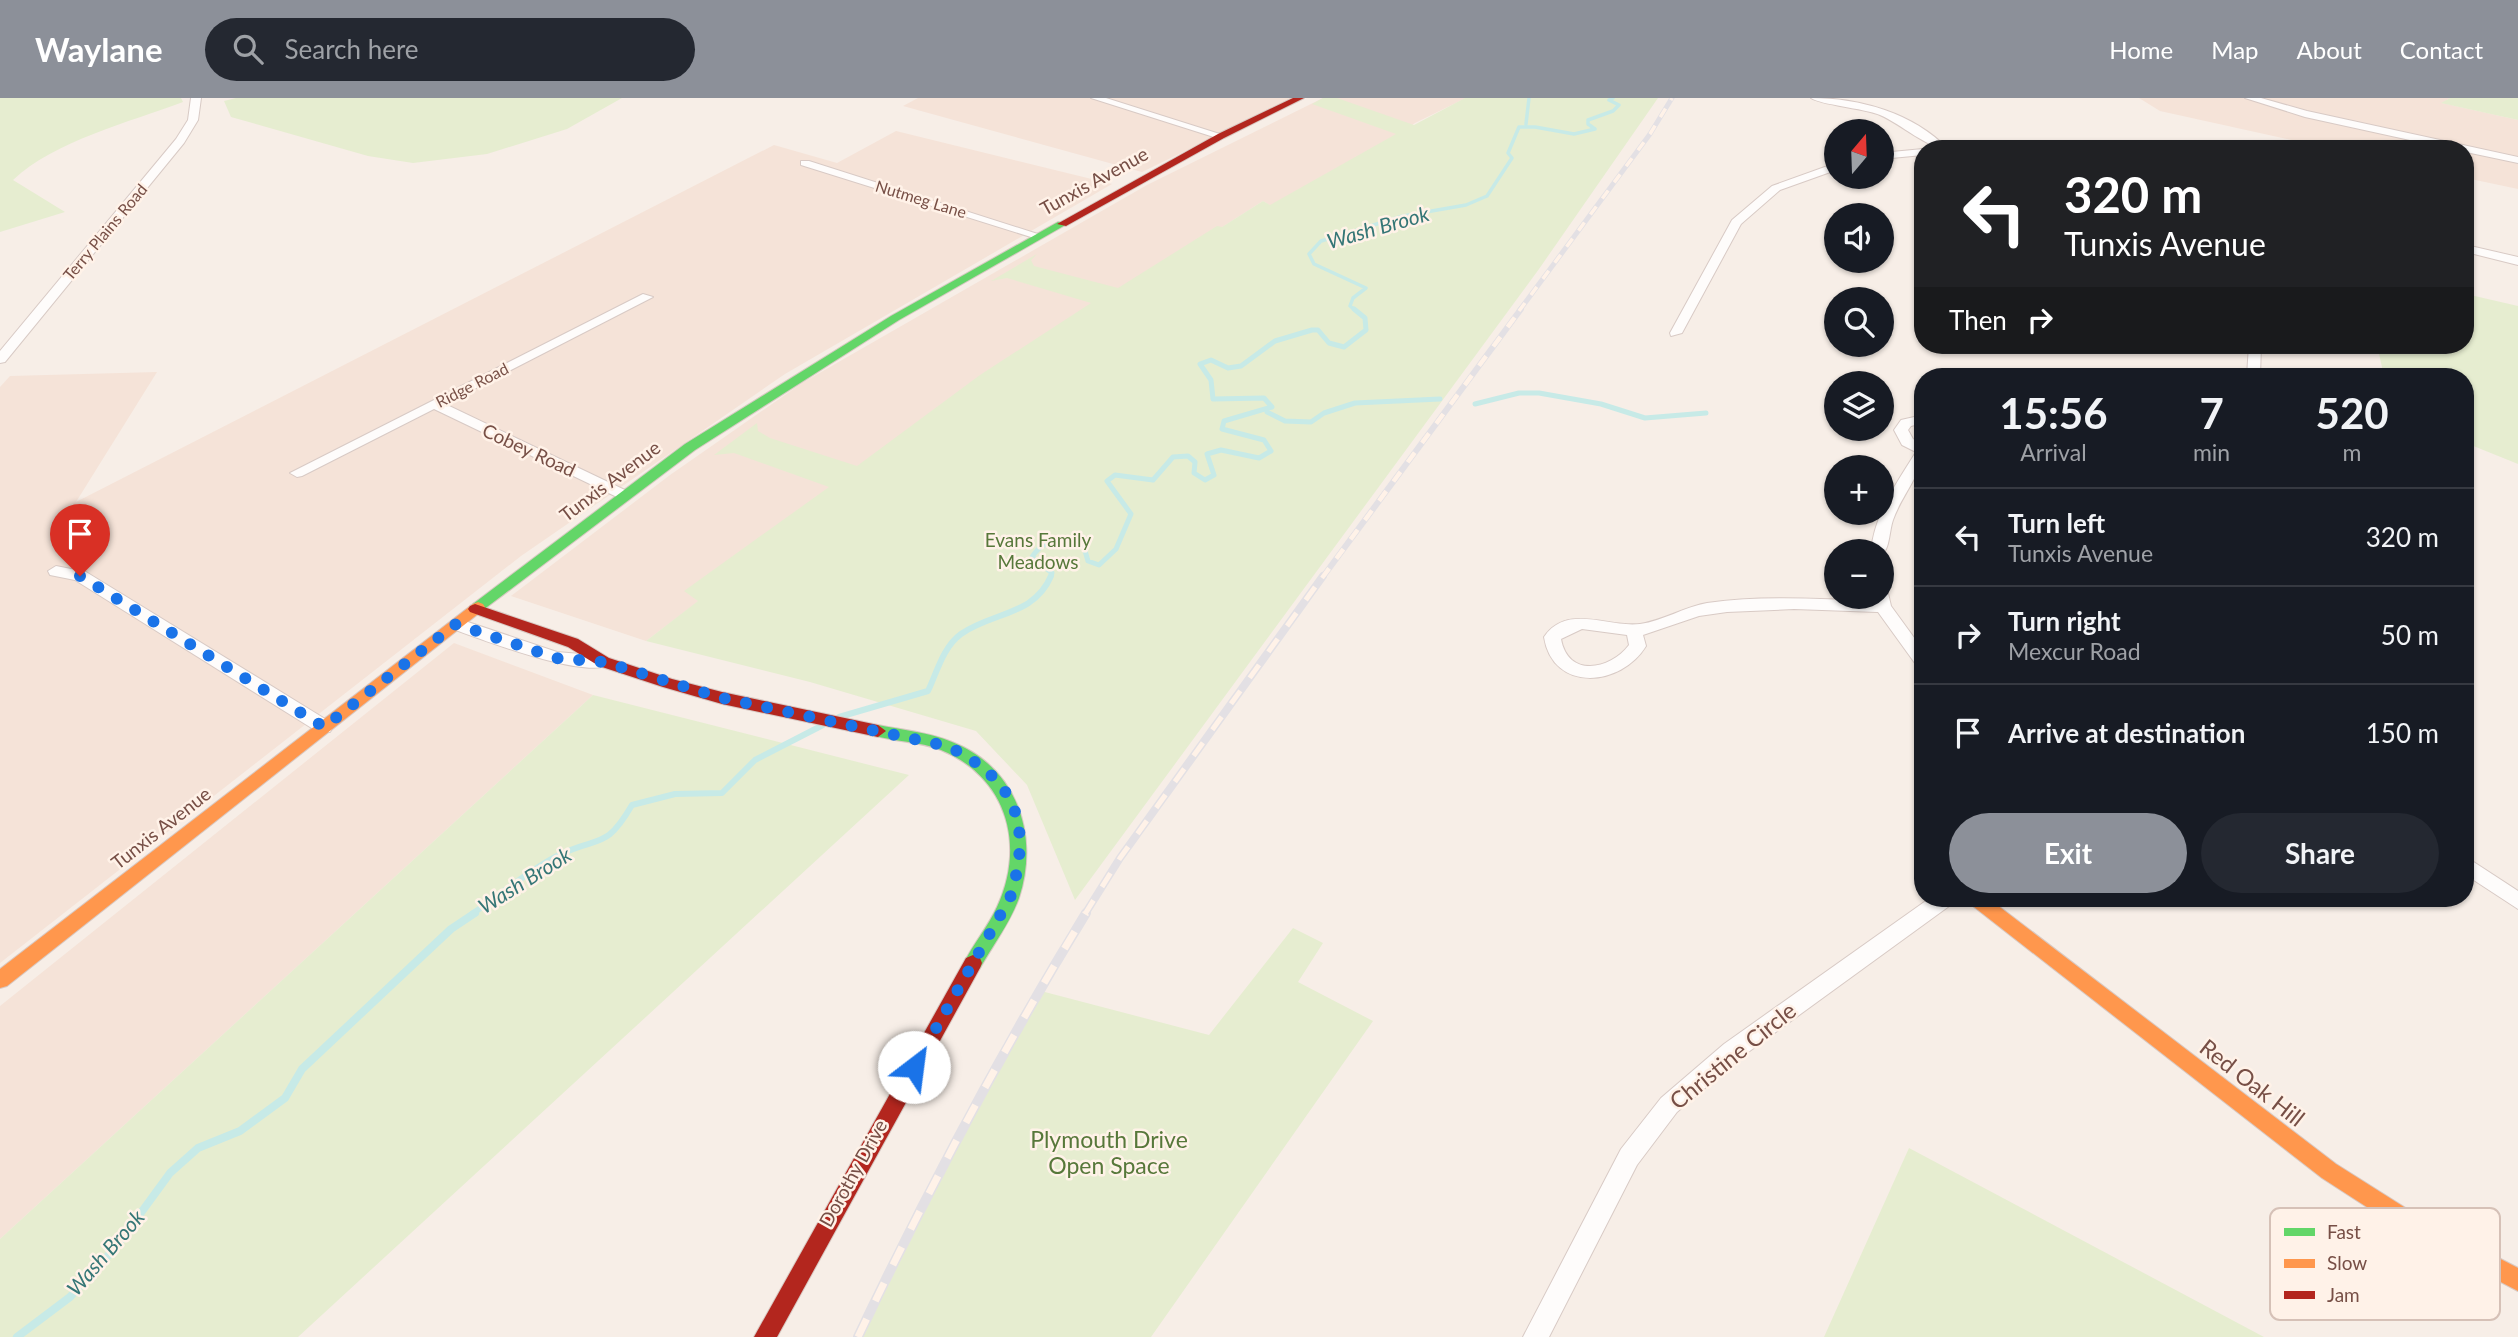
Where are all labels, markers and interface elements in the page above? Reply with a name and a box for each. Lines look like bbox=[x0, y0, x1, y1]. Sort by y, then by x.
search box bbox=[205, 18, 695, 81]
text: Waylane bbox=[35, 29, 163, 69]
icon: search bbox=[229, 30, 267, 68]
text: Search here bbox=[285, 33, 419, 65]
text: Home bbox=[2109, 35, 2173, 64]
text: Map bbox=[2211, 35, 2259, 64]
text: About bbox=[2297, 35, 2362, 64]
text: Contact bbox=[2400, 35, 2483, 64]
north arrow bbox=[1824, 119, 1894, 189]
map controls bbox=[1824, 119, 1894, 609]
street label: Tunxis Avenue bbox=[1036, 141, 1152, 220]
text: 320 m bbox=[2064, 165, 2202, 223]
icon: left bbox=[1949, 168, 2040, 259]
street label: Nutmeg Lane bbox=[873, 176, 969, 221]
street label: Terry Plains Road bbox=[59, 180, 151, 284]
water label: Wash Brook bbox=[1324, 200, 1433, 253]
button: sound bbox=[1824, 203, 1894, 273]
text: Tunxis Avenue bbox=[2064, 224, 2266, 263]
button: search bbox=[1824, 287, 1894, 357]
icon: right bbox=[2021, 301, 2059, 339]
text: Then bbox=[1949, 304, 2007, 336]
street label: Ridge Road bbox=[432, 358, 511, 411]
button: layers bbox=[1824, 371, 1894, 441]
text: 15:56 bbox=[1999, 388, 2108, 438]
text: 7 bbox=[2199, 388, 2224, 438]
text: 520 bbox=[2316, 388, 2389, 438]
street label: Cobey Road bbox=[479, 418, 579, 481]
street label: Tunxis Avenue bbox=[555, 435, 664, 526]
text: Arrival bbox=[2020, 438, 2087, 466]
text: min bbox=[2193, 438, 2230, 466]
text: m bbox=[2343, 438, 2362, 466]
button: + bbox=[1824, 455, 1894, 525]
pin bbox=[50, 504, 110, 576]
text: Turn left bbox=[2008, 507, 2105, 539]
icon: arrive bbox=[61, 515, 99, 553]
icon: left bbox=[1949, 518, 1987, 556]
text: 320 m bbox=[2366, 521, 2439, 553]
park label: Evans Family Meadows bbox=[985, 528, 1091, 573]
button: − bbox=[1824, 539, 1894, 609]
text: Tunxis Avenue bbox=[2008, 539, 2153, 567]
text: Turn right bbox=[2008, 605, 2121, 637]
icon: right bbox=[1949, 616, 1987, 654]
text: 50 m bbox=[2381, 619, 2439, 651]
text: Mexcur Road bbox=[2008, 637, 2141, 665]
icon: arrive bbox=[1949, 714, 1987, 752]
text: Arrive at destination bbox=[2008, 717, 2245, 749]
text: 150 m bbox=[2366, 717, 2439, 749]
street label: Tunxis Avenue bbox=[106, 782, 215, 874]
button: Exit bbox=[1949, 813, 2187, 893]
button: Share bbox=[2201, 813, 2439, 893]
water label: Wash Brook bbox=[473, 841, 576, 918]
street label: Christine Circle bbox=[1664, 996, 1801, 1115]
position arrow bbox=[877, 1030, 951, 1104]
street label: Red Oak Hill bbox=[2195, 1033, 2311, 1132]
street label: Dorothy Drive bbox=[814, 1115, 891, 1230]
park label: Plymouth Drive Open Space bbox=[1030, 1125, 1188, 1179]
water label: Wash Brook bbox=[61, 1203, 149, 1300]
legend bbox=[2270, 1208, 2500, 1320]
text: Fast bbox=[2327, 1220, 2361, 1243]
text: Slow bbox=[2327, 1251, 2367, 1274]
text: Jam bbox=[2327, 1283, 2360, 1306]

